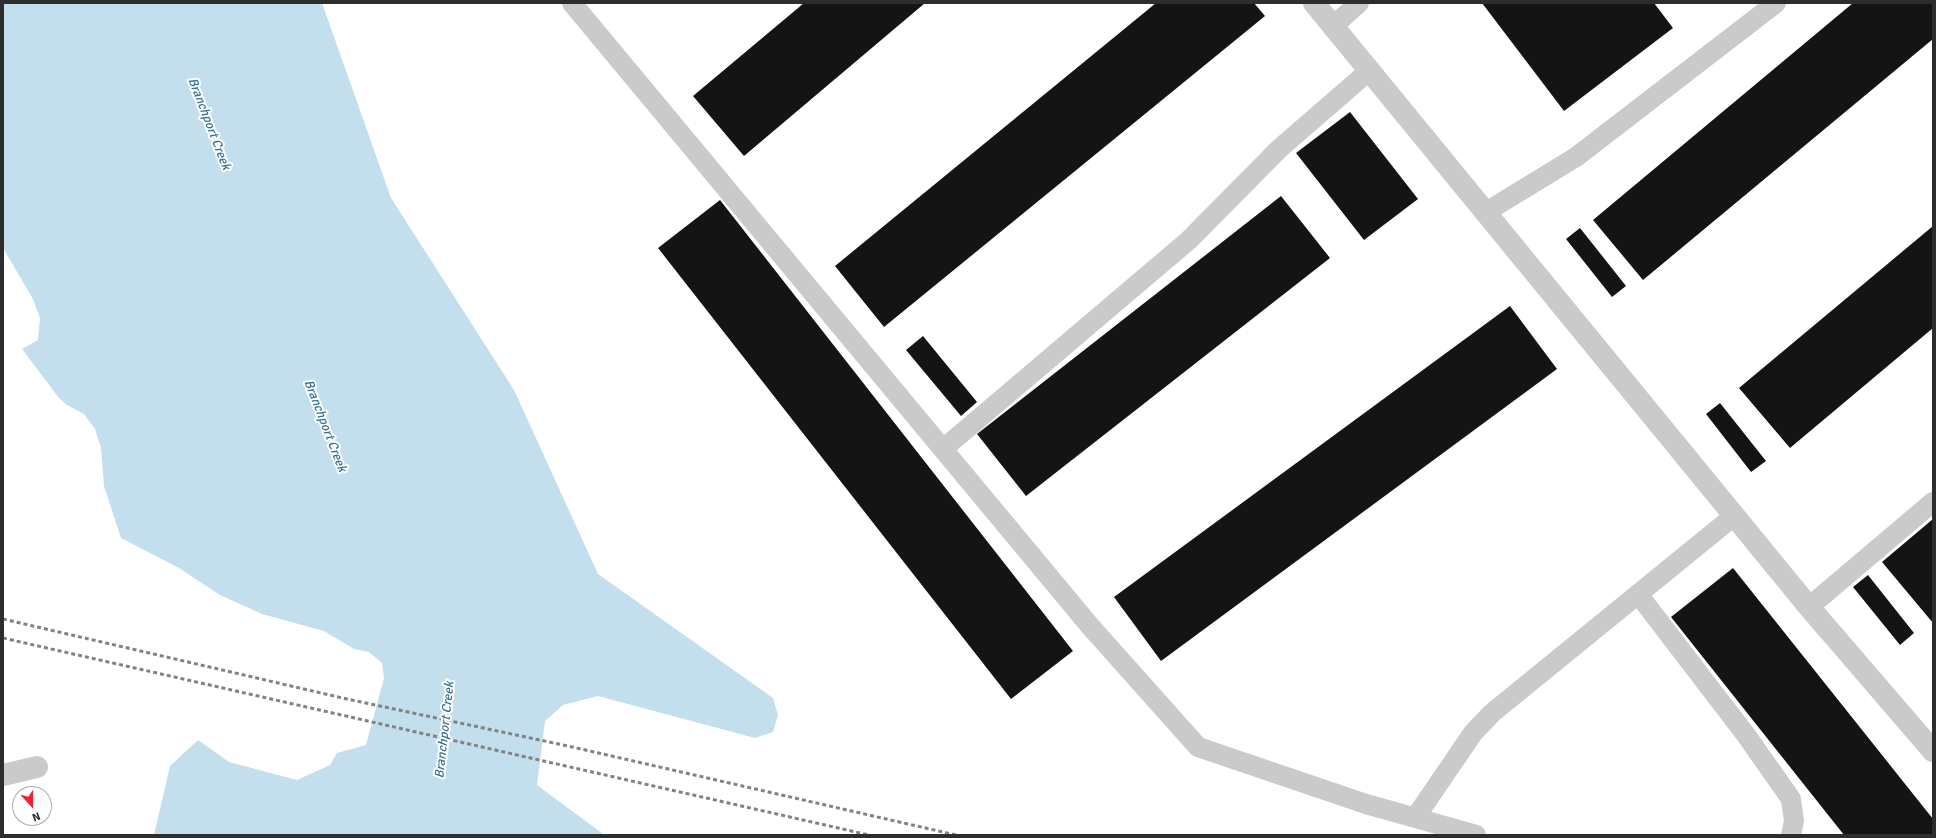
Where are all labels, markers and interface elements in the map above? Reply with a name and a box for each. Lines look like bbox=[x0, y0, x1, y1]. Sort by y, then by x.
water label: Branchport Creek bbox=[184, 76, 234, 172]
water label: Branchport Creek bbox=[300, 378, 350, 474]
water label: Branchport Creek bbox=[432, 681, 458, 779]
north arrow bbox=[12, 786, 52, 826]
text: N bbox=[30, 809, 42, 824]

